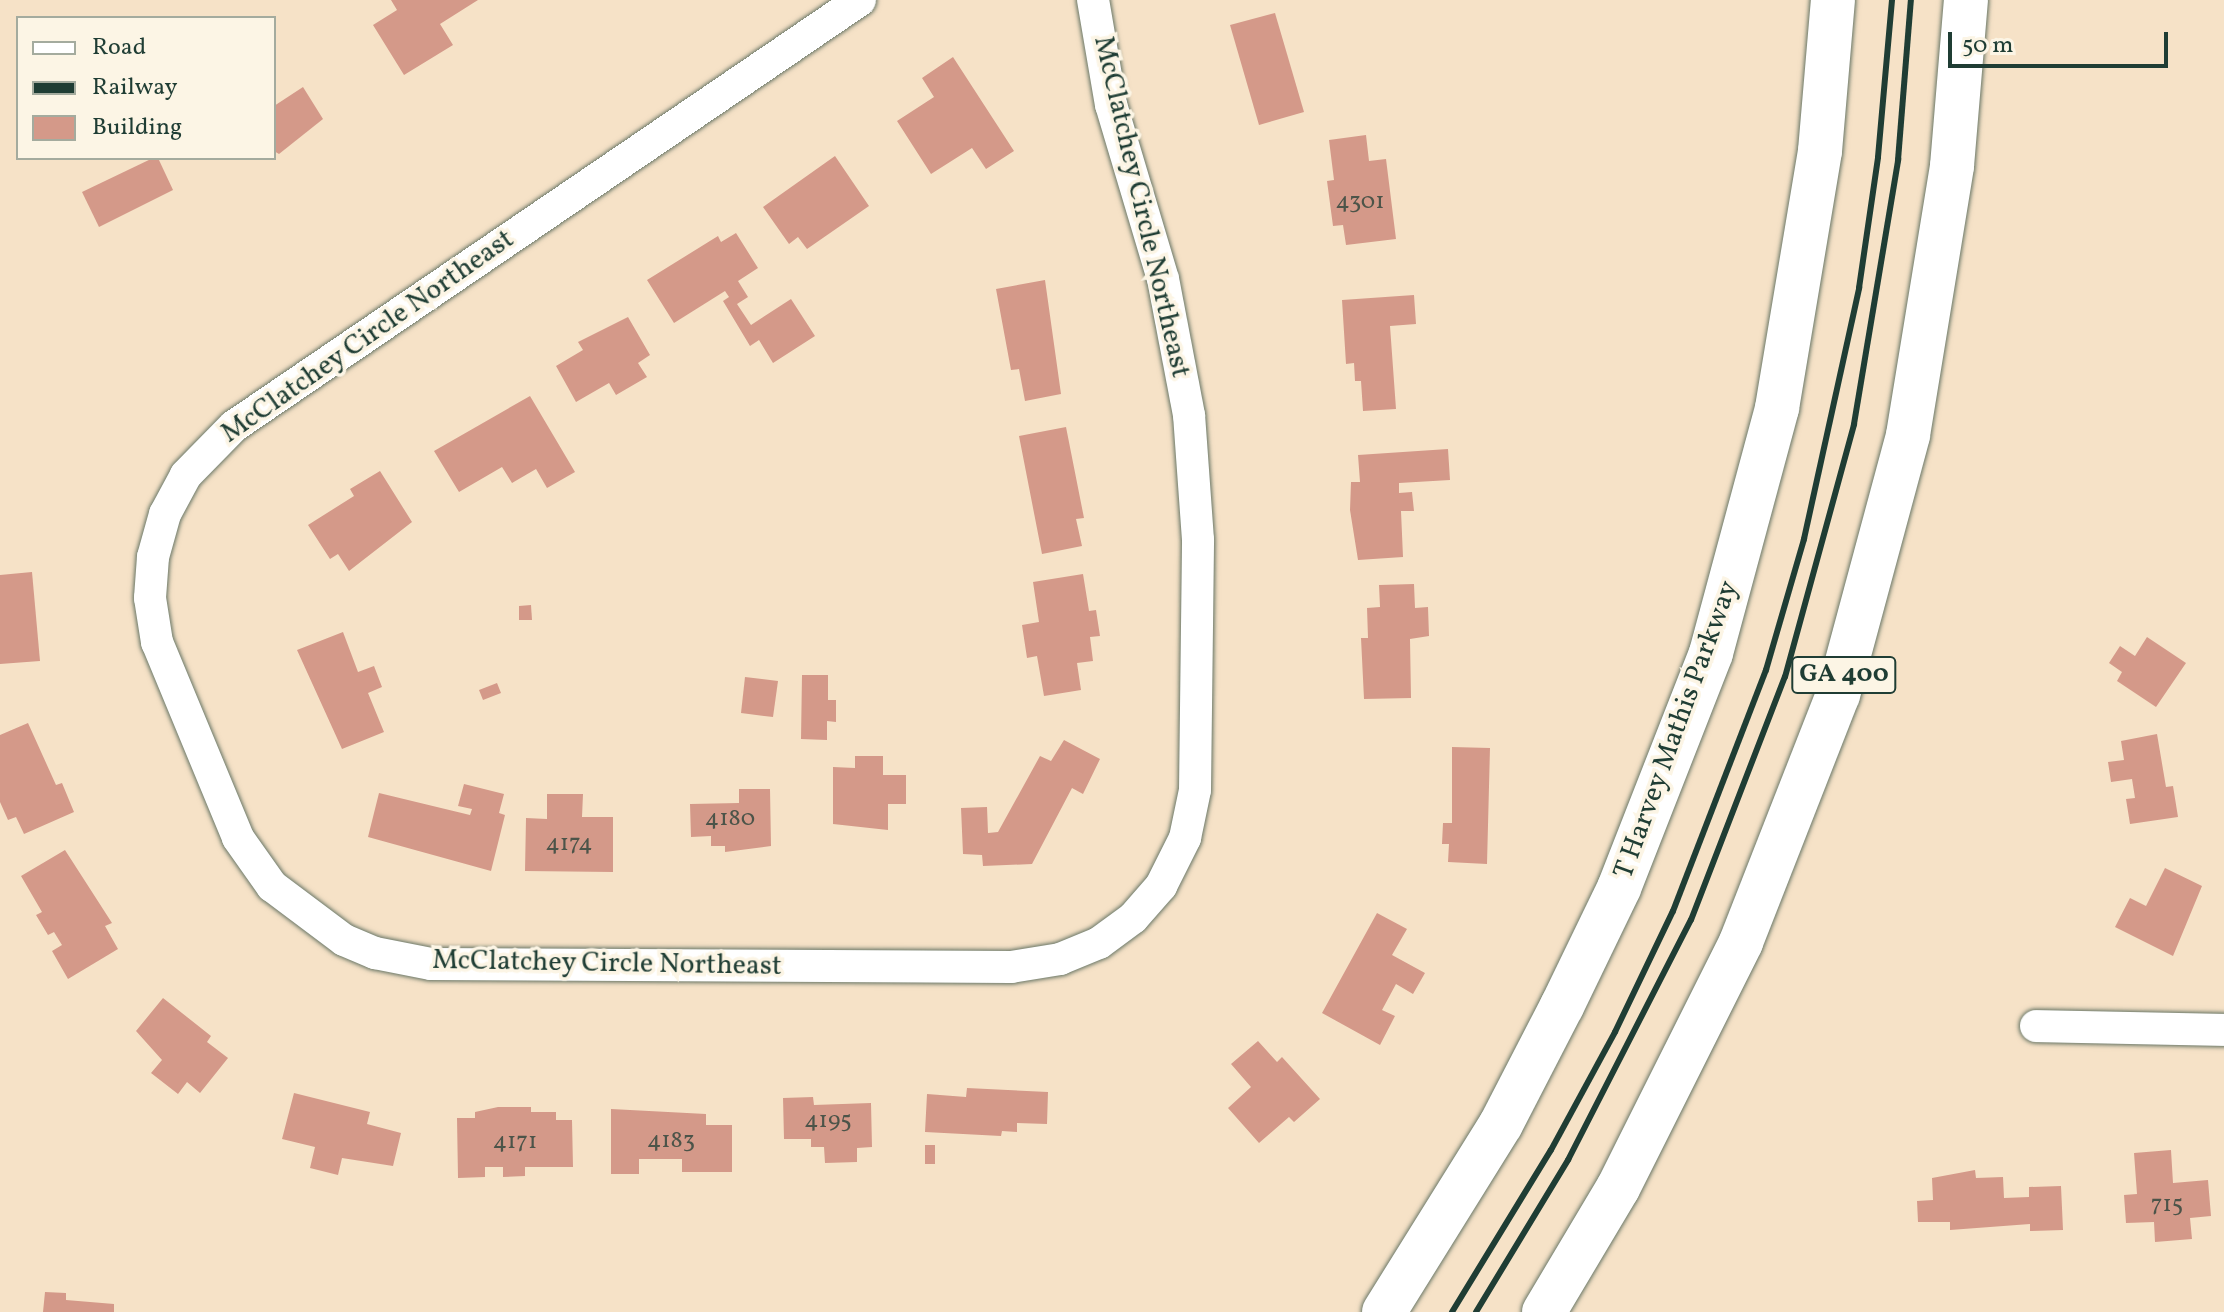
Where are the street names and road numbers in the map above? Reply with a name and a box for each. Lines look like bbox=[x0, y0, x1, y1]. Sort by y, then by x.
street label: McClatchey Circle Northeast bbox=[1085, 32, 1197, 382]
street label: McClatchey Circle Northeast bbox=[215, 223, 521, 451]
street label: T Harvey Mathis Parkway bbox=[1607, 576, 1747, 884]
road number: GA 400 bbox=[1790, 653, 1898, 697]
street label: McClatchey Circle Northeast bbox=[432, 944, 782, 984]

